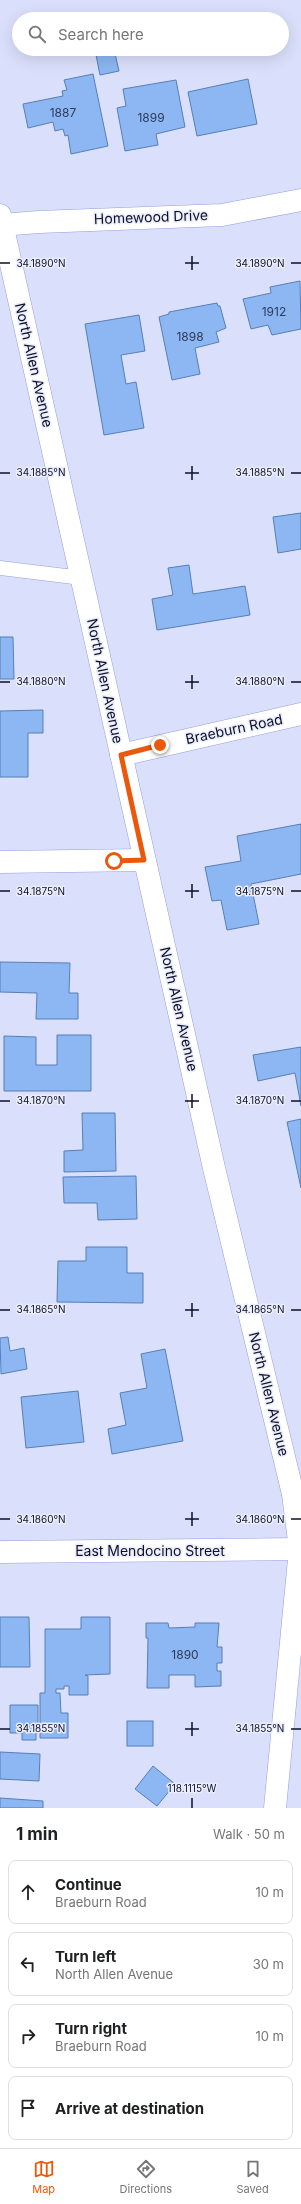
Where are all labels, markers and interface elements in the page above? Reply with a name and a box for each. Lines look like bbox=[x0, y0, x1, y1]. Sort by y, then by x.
search box bbox=[12, 12, 289, 56]
icon: search bbox=[26, 23, 48, 45]
text: Search here bbox=[58, 25, 144, 44]
house number: 1887 bbox=[50, 105, 76, 120]
house number: 1899 bbox=[137, 110, 165, 125]
street label: Homewood Drive bbox=[94, 206, 208, 227]
text: 34.1890°N bbox=[16, 257, 66, 269]
text: 34.1890°N bbox=[235, 257, 285, 269]
street label: North Allen Avenue bbox=[12, 301, 57, 429]
house number: 1912 bbox=[262, 304, 286, 319]
house number: 1898 bbox=[176, 329, 204, 344]
text: 34.1885°N bbox=[17, 466, 65, 478]
text: 34.1885°N bbox=[236, 466, 284, 478]
street label: North Allen Avenue bbox=[84, 617, 127, 745]
text: 34.1880°N bbox=[16, 675, 66, 687]
text: 34.1880°N bbox=[235, 675, 285, 687]
street label: Braeburn Road bbox=[184, 710, 284, 747]
route end bbox=[151, 736, 169, 754]
route start bbox=[105, 852, 123, 870]
text: 34.1875°N bbox=[17, 885, 65, 897]
text: 34.1875°N bbox=[236, 885, 284, 897]
street label: North Allen Avenue bbox=[157, 945, 202, 1073]
text: 34.1870°N bbox=[17, 1094, 65, 1106]
text: 34.1870°N bbox=[236, 1094, 284, 1106]
text: 34.1865°N bbox=[17, 1303, 65, 1315]
text: 34.1865°N bbox=[236, 1303, 284, 1315]
street label: North Allen Avenue bbox=[246, 1330, 293, 1458]
text: 34.1860°N bbox=[16, 1513, 66, 1525]
text: 34.1860°N bbox=[235, 1513, 285, 1525]
street label: East Mendocino Street bbox=[75, 1542, 225, 1559]
house number: 1890 bbox=[171, 1647, 199, 1662]
text: 34.1855°N bbox=[17, 1722, 65, 1734]
text: 34.1855°N bbox=[236, 1722, 284, 1734]
text: 118.1115°W bbox=[168, 1782, 217, 1794]
text: 1 min bbox=[16, 1824, 58, 1844]
text: Walk · 50 m bbox=[213, 1826, 285, 1842]
text: Continue bbox=[55, 1875, 122, 1894]
icon: ahead bbox=[17, 1881, 39, 1903]
text: 10 m bbox=[255, 1884, 284, 1900]
text: Braeburn Road bbox=[55, 1894, 147, 1910]
text: Turn left bbox=[55, 1947, 116, 1966]
icon: left bbox=[17, 1953, 39, 1975]
text: 30 m bbox=[253, 1956, 284, 1972]
text: North Allen Avenue bbox=[55, 1966, 173, 1982]
text: Turn right bbox=[55, 2019, 127, 2038]
icon: right bbox=[17, 2025, 39, 2047]
text: 10 m bbox=[255, 2028, 284, 2044]
text: Braeburn Road bbox=[55, 2038, 147, 2054]
icon: arrive bbox=[17, 2097, 39, 2119]
text: Arrive at destination bbox=[55, 2099, 204, 2118]
tab: Map bbox=[32, 2158, 55, 2196]
tab: Directions bbox=[120, 2158, 172, 2196]
tab: Saved bbox=[237, 2158, 269, 2196]

